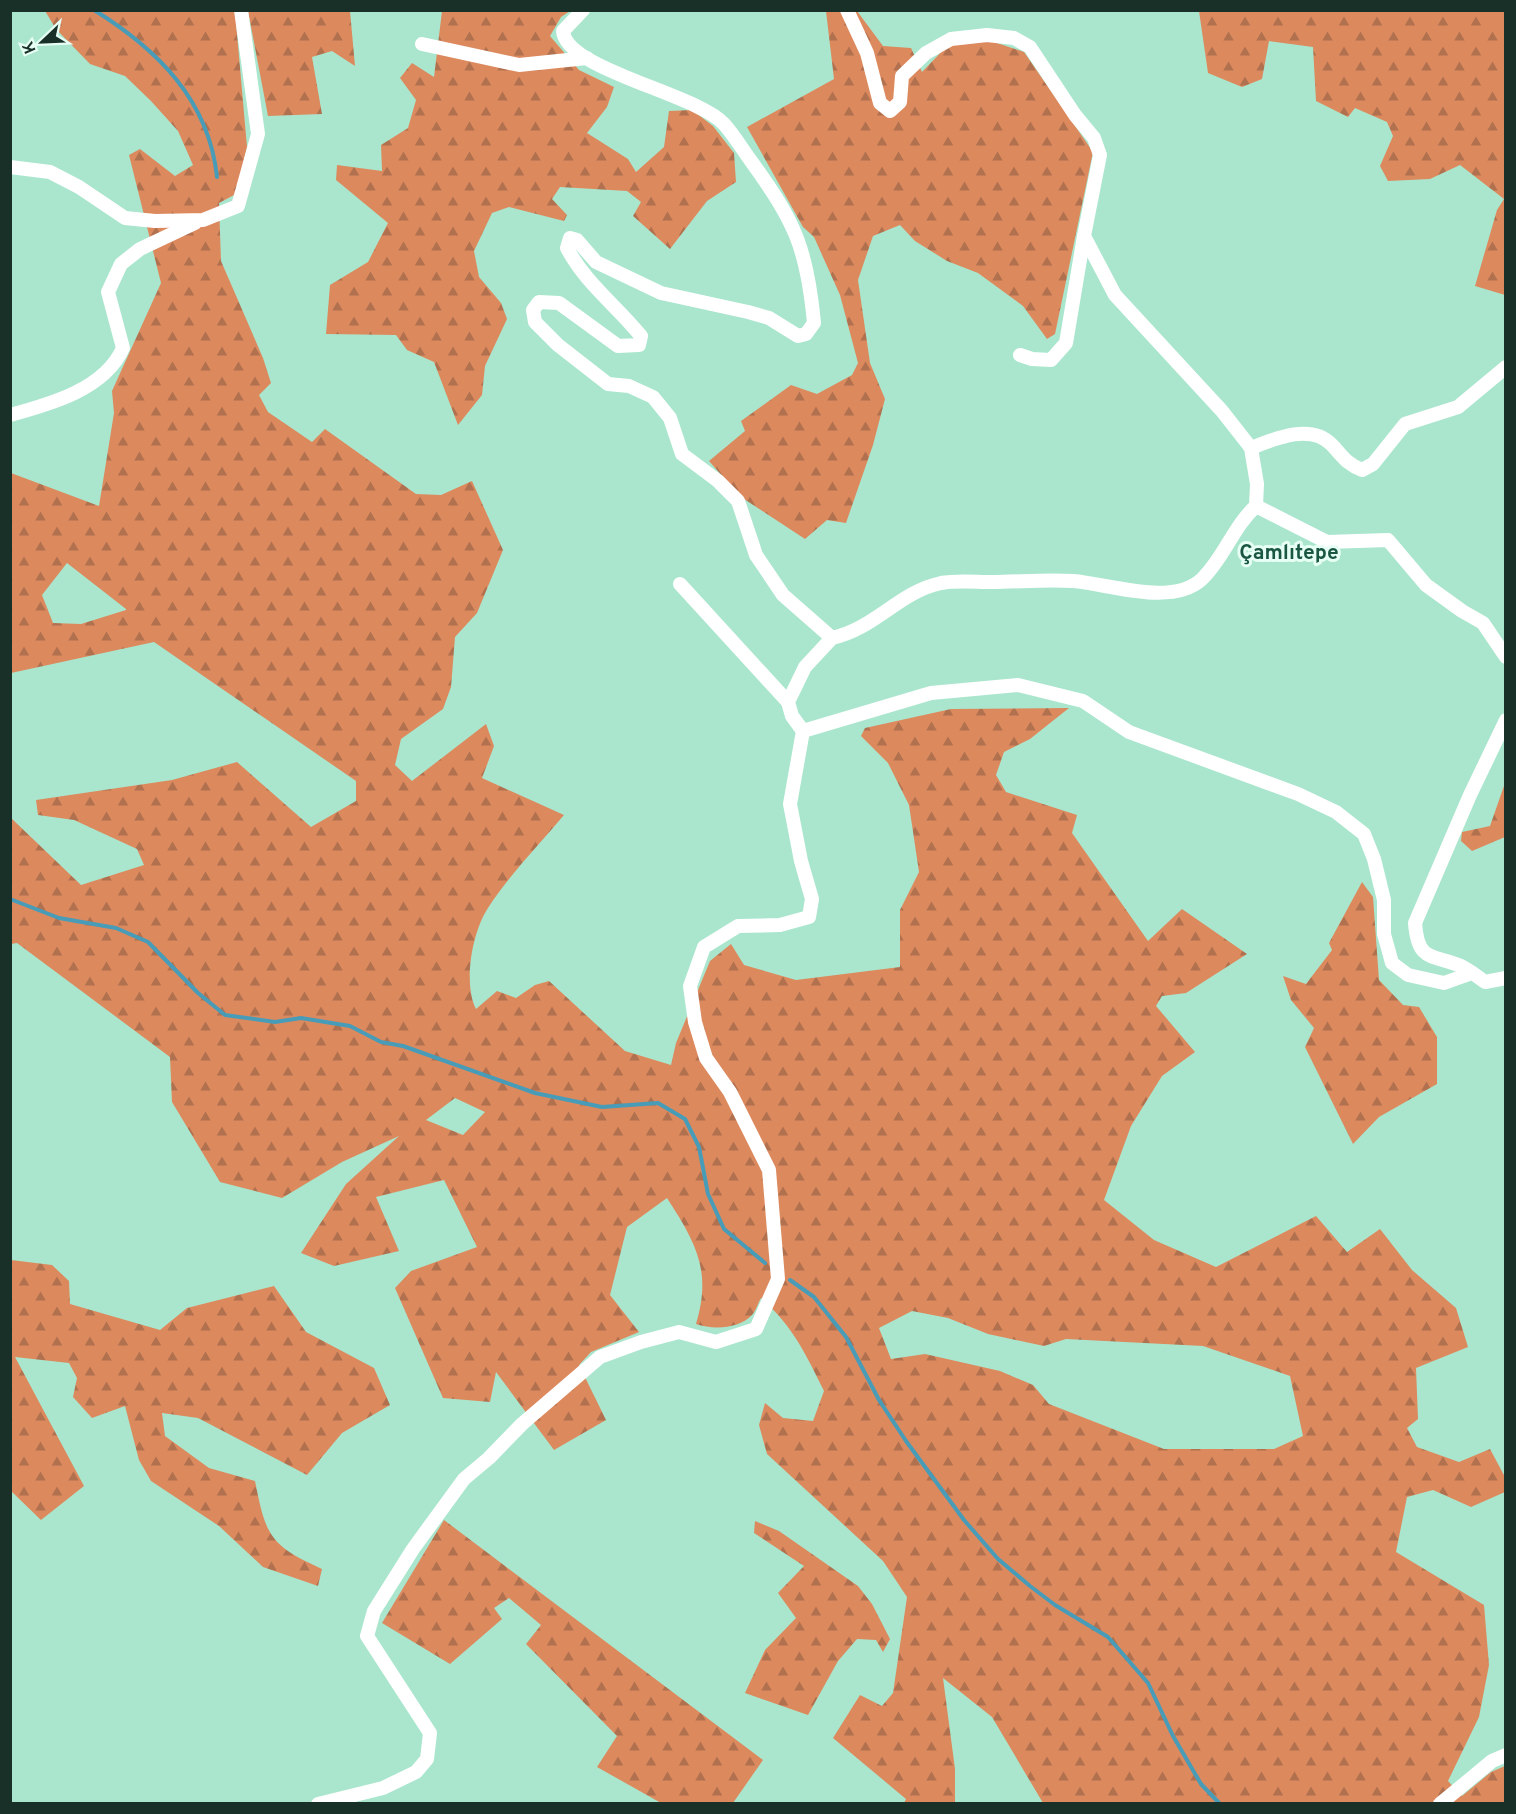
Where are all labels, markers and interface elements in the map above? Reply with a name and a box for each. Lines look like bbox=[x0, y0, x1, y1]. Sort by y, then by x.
north arrow bbox=[12, 12, 72, 72]
text: K bbox=[19, 38, 41, 56]
district label: Çamlıtepe bbox=[1239, 540, 1339, 567]

